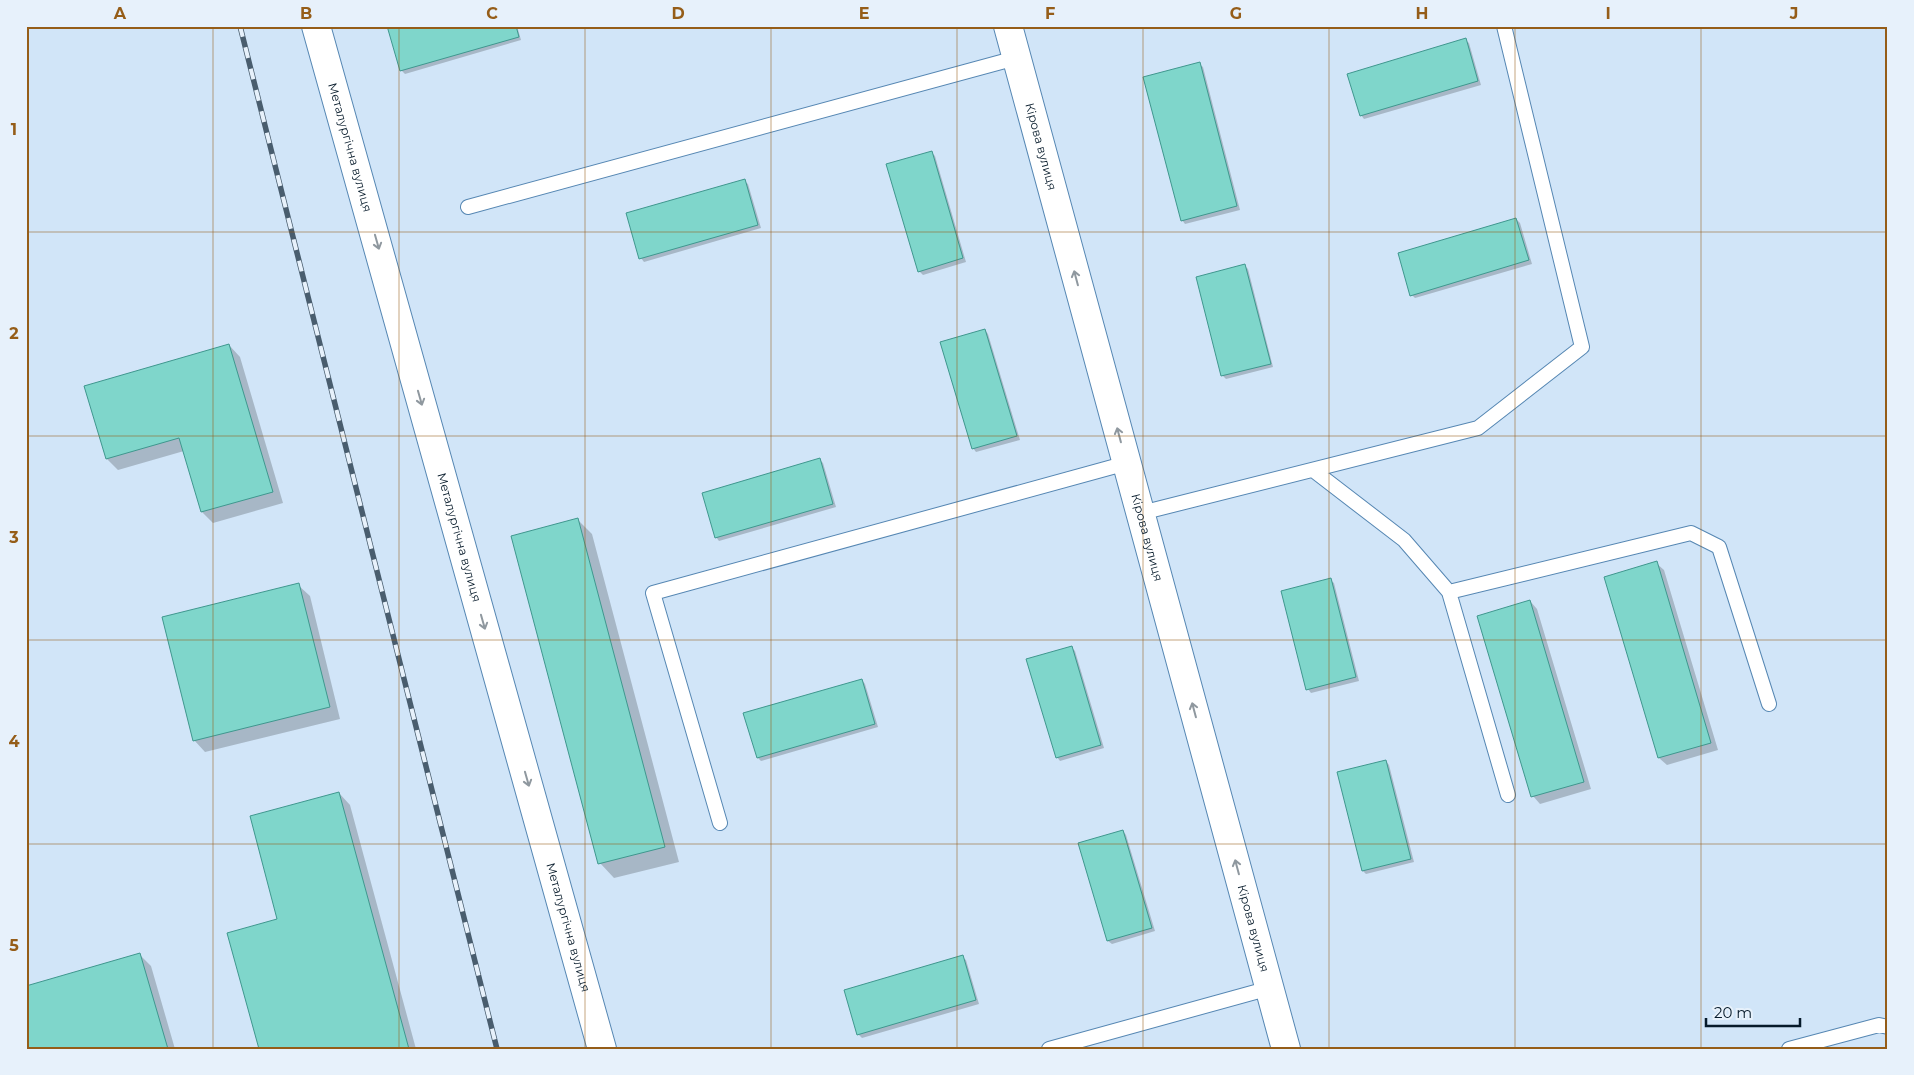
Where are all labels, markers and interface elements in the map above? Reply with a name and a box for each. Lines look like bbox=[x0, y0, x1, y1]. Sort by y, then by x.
text: A bbox=[113, 4, 127, 23]
text: B bbox=[300, 4, 312, 23]
text: C bbox=[486, 4, 498, 23]
text: D bbox=[671, 4, 685, 23]
text: E bbox=[859, 4, 869, 23]
text: F bbox=[1045, 4, 1055, 23]
text: G bbox=[1230, 4, 1242, 23]
text: H bbox=[1416, 4, 1428, 23]
text: I bbox=[1605, 4, 1611, 23]
text: J bbox=[1789, 4, 1798, 23]
street label: Металургічна вулиця bbox=[325, 81, 376, 214]
street label: Кірова вулиця bbox=[1022, 101, 1060, 192]
text: 1 bbox=[11, 120, 17, 139]
one-way arrow bbox=[372, 233, 382, 249]
one-way arrow bbox=[1071, 271, 1081, 287]
text: 2 bbox=[9, 324, 19, 343]
one-way arrow bbox=[416, 390, 426, 406]
one-way arrow bbox=[1114, 427, 1123, 443]
street label: Металургічна вулиця bbox=[434, 471, 485, 604]
street label: Кірова вулиця bbox=[1128, 492, 1167, 583]
text: 3 bbox=[8, 528, 19, 547]
one-way arrow bbox=[478, 614, 488, 630]
one-way arrow bbox=[1189, 702, 1198, 718]
text: 4 bbox=[8, 732, 20, 751]
one-way arrow bbox=[522, 770, 532, 786]
one-way arrow bbox=[1232, 859, 1241, 875]
street label: Металургічна вулиця bbox=[543, 861, 594, 994]
street label: Кірова вулиця bbox=[1235, 883, 1273, 974]
text: 5 bbox=[9, 936, 19, 955]
scale bar bbox=[1706, 995, 1800, 1027]
text: 20 m bbox=[1714, 1003, 1752, 1022]

